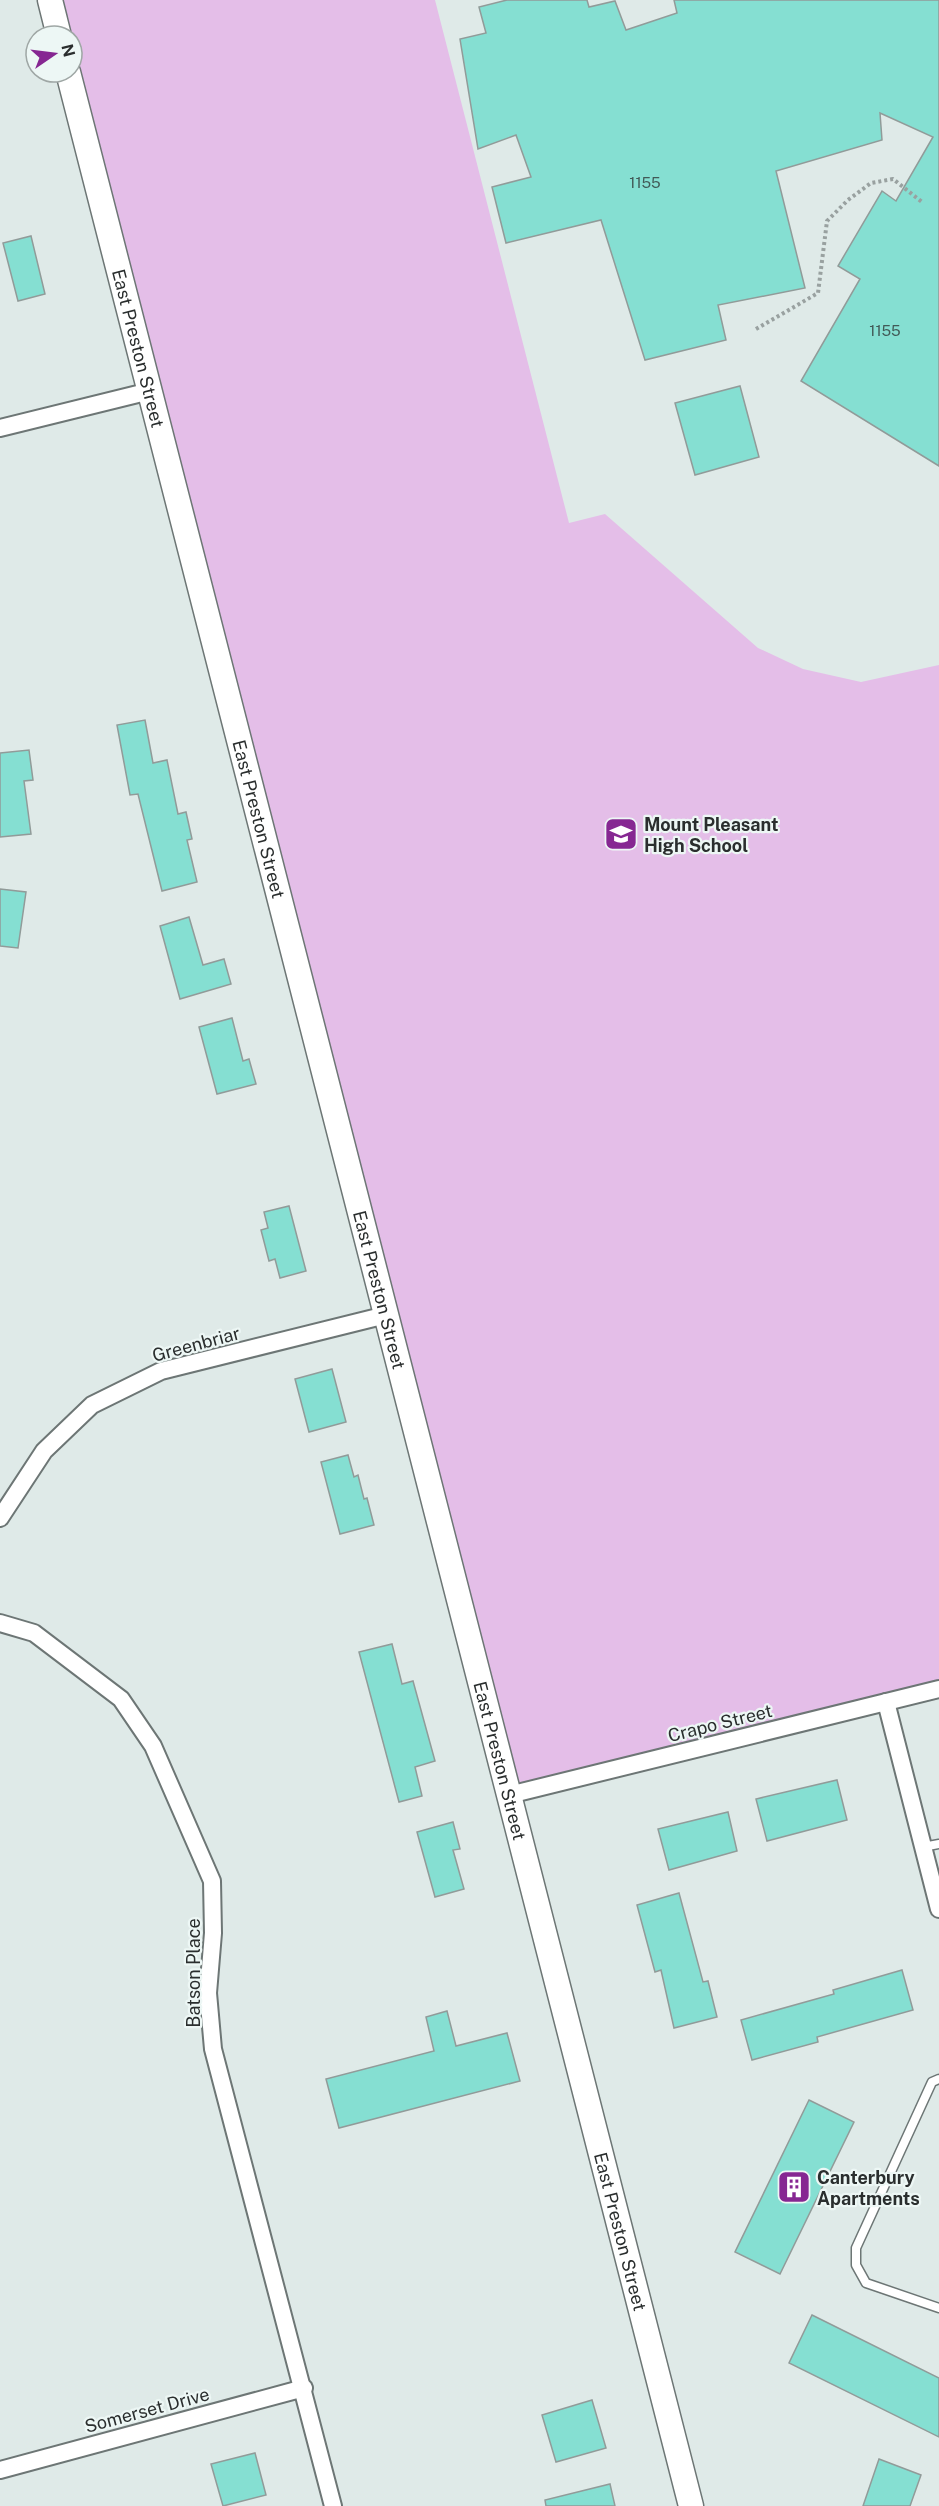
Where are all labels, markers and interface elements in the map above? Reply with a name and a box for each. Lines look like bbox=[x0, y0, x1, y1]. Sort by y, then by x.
north arrow bbox=[24, 24, 84, 84]
text: N bbox=[57, 42, 79, 59]
house number: 1155 bbox=[629, 174, 661, 191]
street label: East Preston Street bbox=[108, 267, 169, 430]
house number: 1155 bbox=[869, 322, 901, 339]
street label: East Preston Street bbox=[229, 737, 290, 900]
place label: Mount Pleasant High School bbox=[644, 814, 778, 856]
school or university icon: Mount Pleasant High School bbox=[603, 816, 639, 852]
street label: East Preston Street bbox=[349, 1208, 410, 1371]
street label: Greenbriar bbox=[150, 1322, 242, 1366]
street label: East Preston Street bbox=[470, 1679, 531, 1842]
street label: Crapo Street bbox=[666, 1700, 774, 1746]
street label: Batson Place bbox=[183, 1918, 204, 2028]
street label: East Preston Street bbox=[590, 2150, 651, 2313]
place label: Canterbury Apartments bbox=[817, 2167, 920, 2209]
building icon: Canterbury Apartments bbox=[776, 2169, 812, 2205]
street label: Somerset Drive bbox=[82, 2383, 212, 2437]

